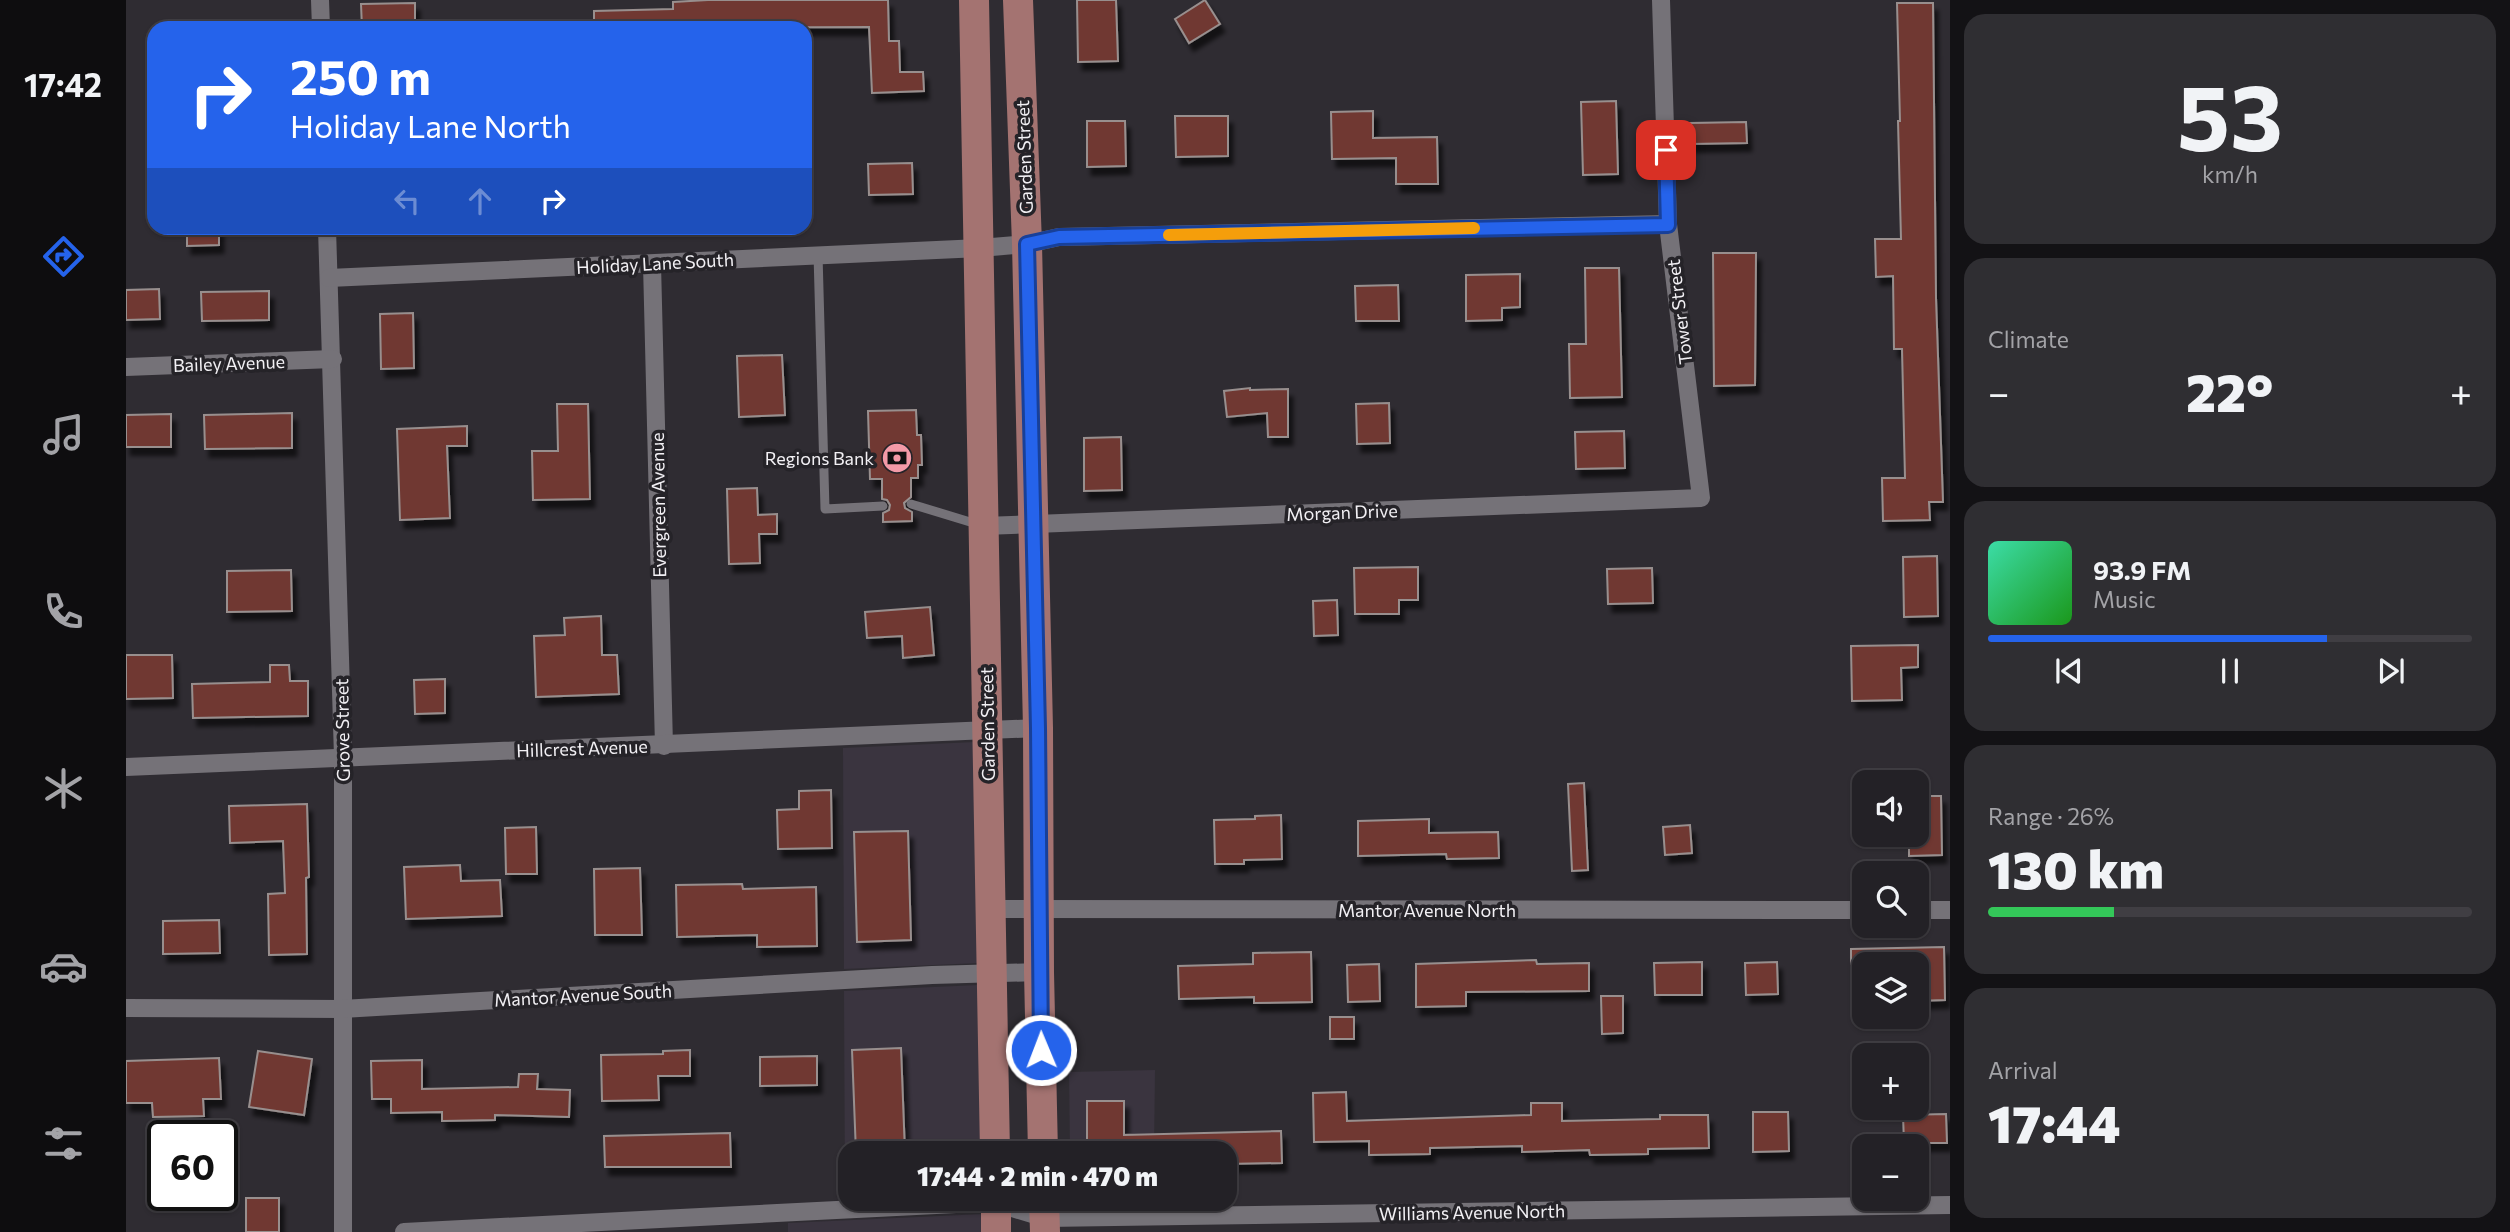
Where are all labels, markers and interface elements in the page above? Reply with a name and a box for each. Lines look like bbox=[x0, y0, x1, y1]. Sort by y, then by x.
text: 250 m bbox=[290, 45, 431, 105]
icon: right bbox=[175, 49, 266, 140]
text: 53 bbox=[2177, 58, 2283, 170]
text: 17:42 bbox=[24, 64, 102, 104]
street label: Garden Street bbox=[1011, 100, 1037, 214]
text: Holiday Lane North bbox=[290, 105, 571, 145]
pin bbox=[1636, 120, 1696, 180]
icon: arrive bbox=[1647, 131, 1685, 169]
text: km/h bbox=[2202, 160, 2258, 188]
icon: left bbox=[388, 182, 426, 220]
icon: ahead bbox=[461, 182, 499, 220]
icon: right bbox=[534, 182, 572, 220]
icon: directions bbox=[39, 232, 88, 281]
street label: Holiday Lane South bbox=[576, 248, 734, 278]
street label: Tower Street bbox=[1662, 258, 1696, 366]
text: Climate bbox=[1988, 325, 2069, 353]
street label: Bailey Avenue bbox=[173, 350, 285, 376]
text: 22° bbox=[2186, 359, 2273, 423]
text: − bbox=[1988, 368, 2010, 415]
text: + bbox=[2450, 368, 2472, 415]
icon: music bbox=[39, 410, 88, 459]
street label: Evergreen Avenue bbox=[646, 432, 670, 578]
bank icon: Regions Bank bbox=[880, 441, 914, 475]
place label: Regions Bank bbox=[765, 447, 874, 469]
street label: Morgan Drive bbox=[1286, 499, 1398, 525]
text: 93.9 FM bbox=[2093, 554, 2191, 585]
text: Music bbox=[2093, 585, 2156, 613]
icon: phone bbox=[39, 587, 88, 636]
icon: previous bbox=[2050, 652, 2088, 690]
icon: pause bbox=[2211, 652, 2249, 690]
icon: next bbox=[2372, 652, 2410, 690]
street label: Garden Street bbox=[975, 667, 999, 781]
street label: Grove Street bbox=[330, 678, 354, 782]
street label: Hillcrest Avenue bbox=[516, 735, 648, 761]
icon: climate bbox=[39, 764, 88, 813]
map controls bbox=[1852, 770, 1929, 1211]
button: sound bbox=[1852, 770, 1929, 847]
text: Range · 26% bbox=[1988, 802, 2114, 830]
text: 130 km bbox=[1988, 836, 2164, 900]
button: search bbox=[1852, 861, 1929, 938]
street label: Mantor Avenue North bbox=[1338, 899, 1516, 921]
icon: car bbox=[39, 942, 88, 991]
button: layers bbox=[1852, 952, 1929, 1029]
street label: Mantor Avenue South bbox=[494, 979, 672, 1011]
position arrow bbox=[1004, 1013, 1078, 1087]
button: + bbox=[1852, 1043, 1929, 1120]
text: Arrival bbox=[1988, 1056, 2058, 1084]
text: 17:44 bbox=[1988, 1090, 2121, 1154]
icon: filters bbox=[39, 1119, 88, 1168]
speed limit sign: 60 bbox=[147, 1120, 238, 1211]
button: − bbox=[1852, 1134, 1929, 1211]
text: 17:44 · 2 min · 470 m bbox=[917, 1160, 1158, 1191]
street label: Williams Avenue North bbox=[1379, 1199, 1565, 1225]

